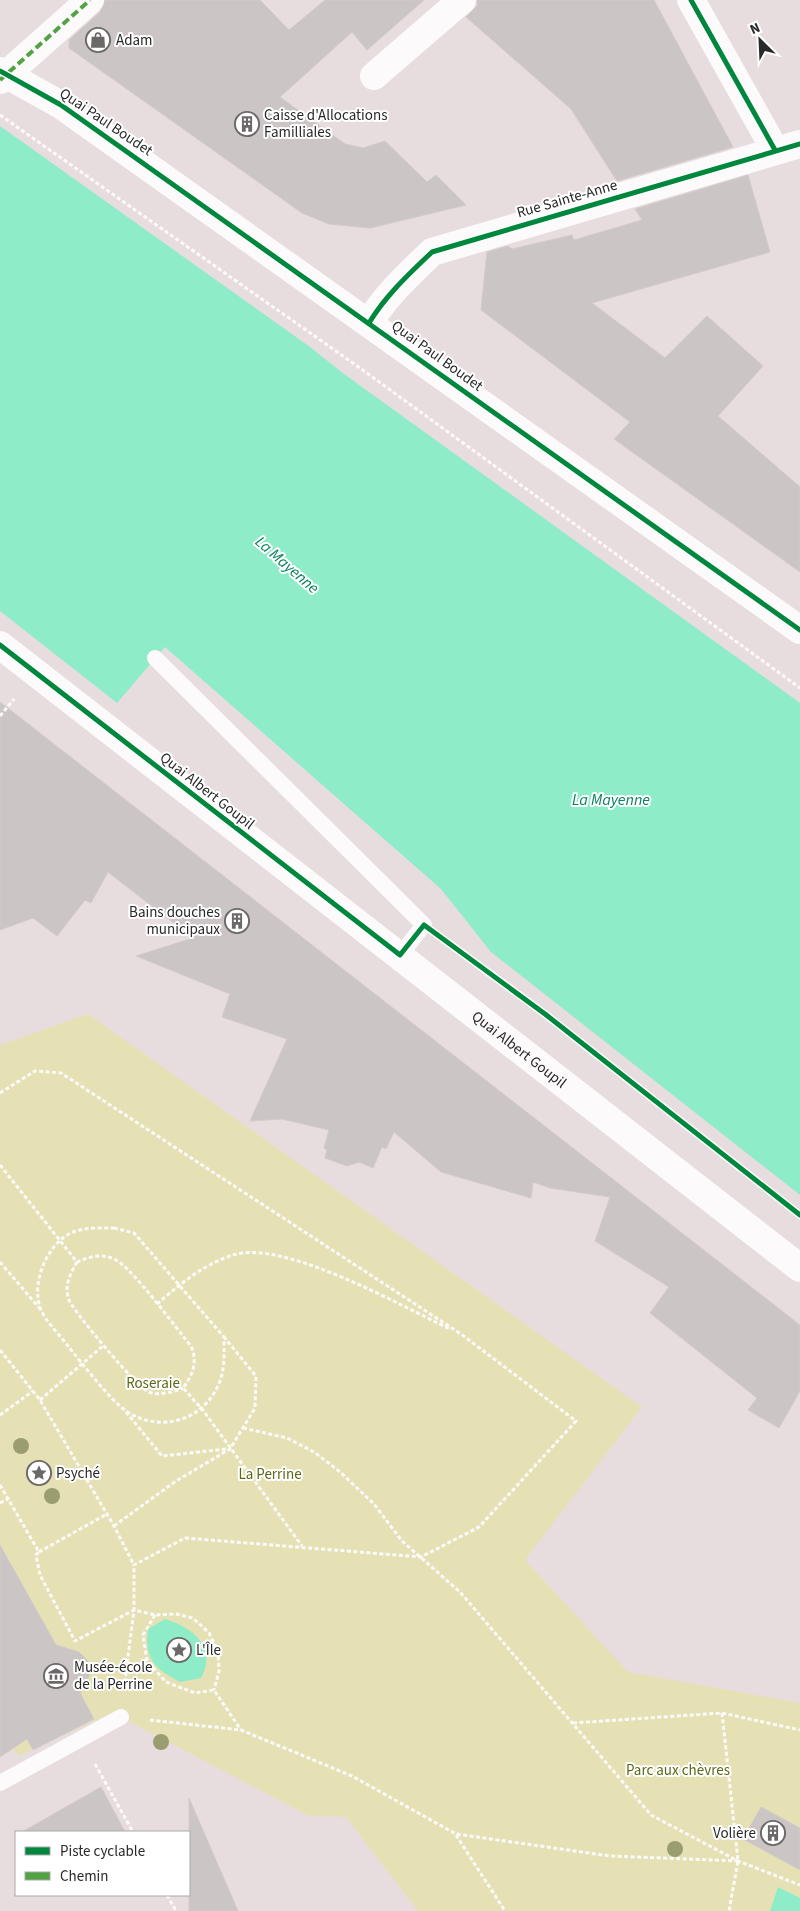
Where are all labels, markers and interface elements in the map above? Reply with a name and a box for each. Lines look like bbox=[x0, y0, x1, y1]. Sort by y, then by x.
north arrow bbox=[735, 15, 785, 65]
text: N bbox=[747, 18, 763, 40]
shop icon: Adam bbox=[85, 27, 111, 53]
place label: Adam bbox=[116, 30, 152, 51]
street label: Quai Paul Boudet bbox=[55, 83, 157, 161]
place label: Caisse d'Allocations Familliales bbox=[264, 105, 387, 143]
building icon: Caisse d'Allocations Familliales bbox=[234, 111, 260, 137]
street label: Rue Sainte-Anne bbox=[514, 175, 620, 223]
street label: Quai Paul Boudet bbox=[387, 316, 487, 396]
water label: La Mayenne bbox=[250, 531, 324, 599]
street label: Quai Albert Goupil bbox=[155, 747, 259, 835]
water label: La Mayenne bbox=[572, 789, 650, 811]
place label: Bains douches municipaux bbox=[129, 902, 220, 940]
building icon: Bains douches municipaux bbox=[224, 908, 250, 934]
street label: Quai Albert Goupil bbox=[467, 1006, 571, 1093]
park label: Roseraie bbox=[126, 1373, 180, 1394]
place icon: Psyché bbox=[26, 1460, 52, 1486]
place label: Psyché bbox=[56, 1463, 100, 1484]
park label: La Perrine bbox=[238, 1464, 302, 1485]
place icon: L'Île bbox=[166, 1637, 192, 1663]
place label: L'Île bbox=[196, 1640, 221, 1661]
place label: Musée-école de la Perrine bbox=[74, 1657, 152, 1695]
museum icon: Musée-école de la Perrine bbox=[43, 1663, 69, 1689]
park label: Parc aux chèvres bbox=[626, 1760, 730, 1781]
building icon: Volière bbox=[760, 1820, 786, 1846]
place label: Volière bbox=[713, 1823, 756, 1844]
legend bbox=[15, 1831, 190, 1896]
text: Piste cyclable bbox=[60, 1841, 145, 1862]
text: Chemin bbox=[60, 1866, 109, 1887]

